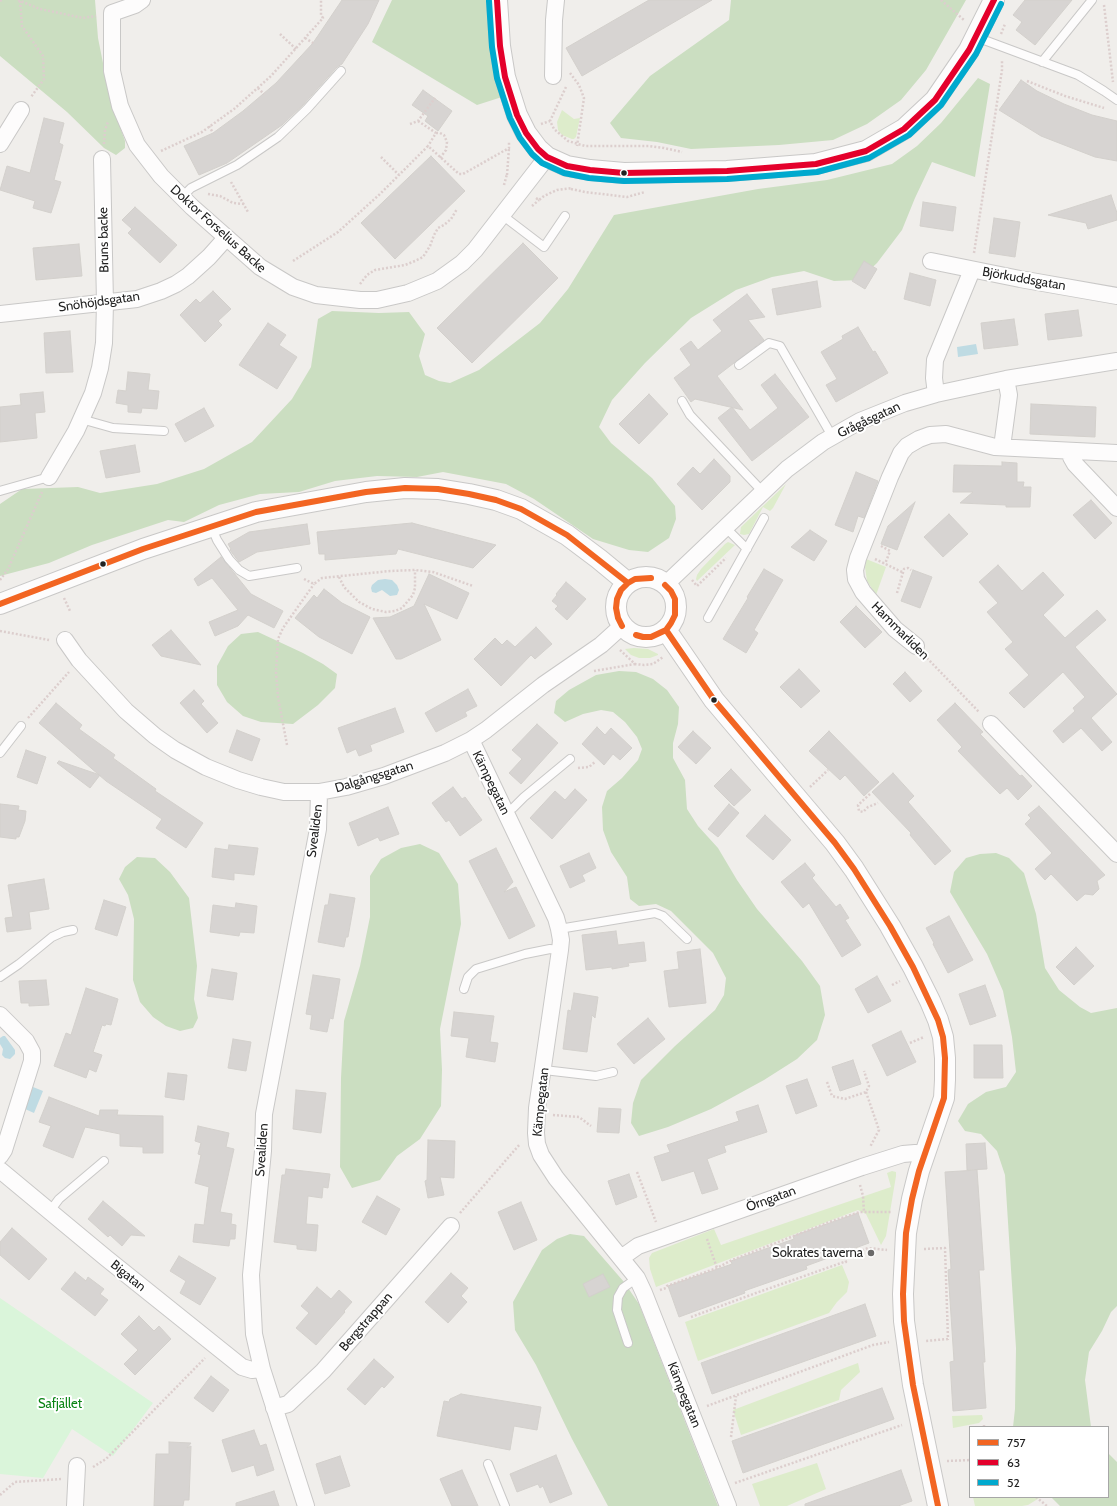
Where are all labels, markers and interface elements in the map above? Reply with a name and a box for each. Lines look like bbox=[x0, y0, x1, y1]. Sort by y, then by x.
unlabelled marker bbox=[619, 168, 629, 178]
street label: Doktor Forselius Backe bbox=[167, 182, 269, 276]
street label: Bruns backe bbox=[96, 207, 112, 273]
street label: Björkuddsgatan bbox=[981, 264, 1067, 294]
street label: Snöhöjdsgatan bbox=[57, 289, 141, 315]
street label: Grågåsgatan bbox=[835, 399, 903, 441]
unlabelled marker bbox=[98, 559, 108, 569]
street label: Hammarliden bbox=[868, 599, 932, 663]
unlabelled marker bbox=[709, 695, 719, 705]
street label: Kämpegatan bbox=[469, 748, 513, 818]
street label: Dalgångsgatan bbox=[333, 758, 415, 796]
street label: Svealiden bbox=[304, 803, 326, 859]
street label: Kämpegatan bbox=[530, 1067, 552, 1137]
street label: Svealiden bbox=[252, 1123, 272, 1177]
street label: Örngatan bbox=[744, 1183, 798, 1215]
place label: Sokrates taverna bbox=[772, 1245, 863, 1261]
marker: Sokrates taverna bbox=[866, 1248, 876, 1258]
street label: Bigatan bbox=[107, 1257, 149, 1295]
street label: Bergstrappan bbox=[336, 1289, 396, 1355]
street label: Kämpegatan bbox=[664, 1360, 704, 1430]
park label: Safjället bbox=[38, 1396, 82, 1412]
legend bbox=[969, 1426, 1109, 1498]
text: 757 bbox=[1007, 1435, 1026, 1450]
text: 63 bbox=[1007, 1455, 1020, 1470]
text: 52 bbox=[1007, 1475, 1020, 1490]

